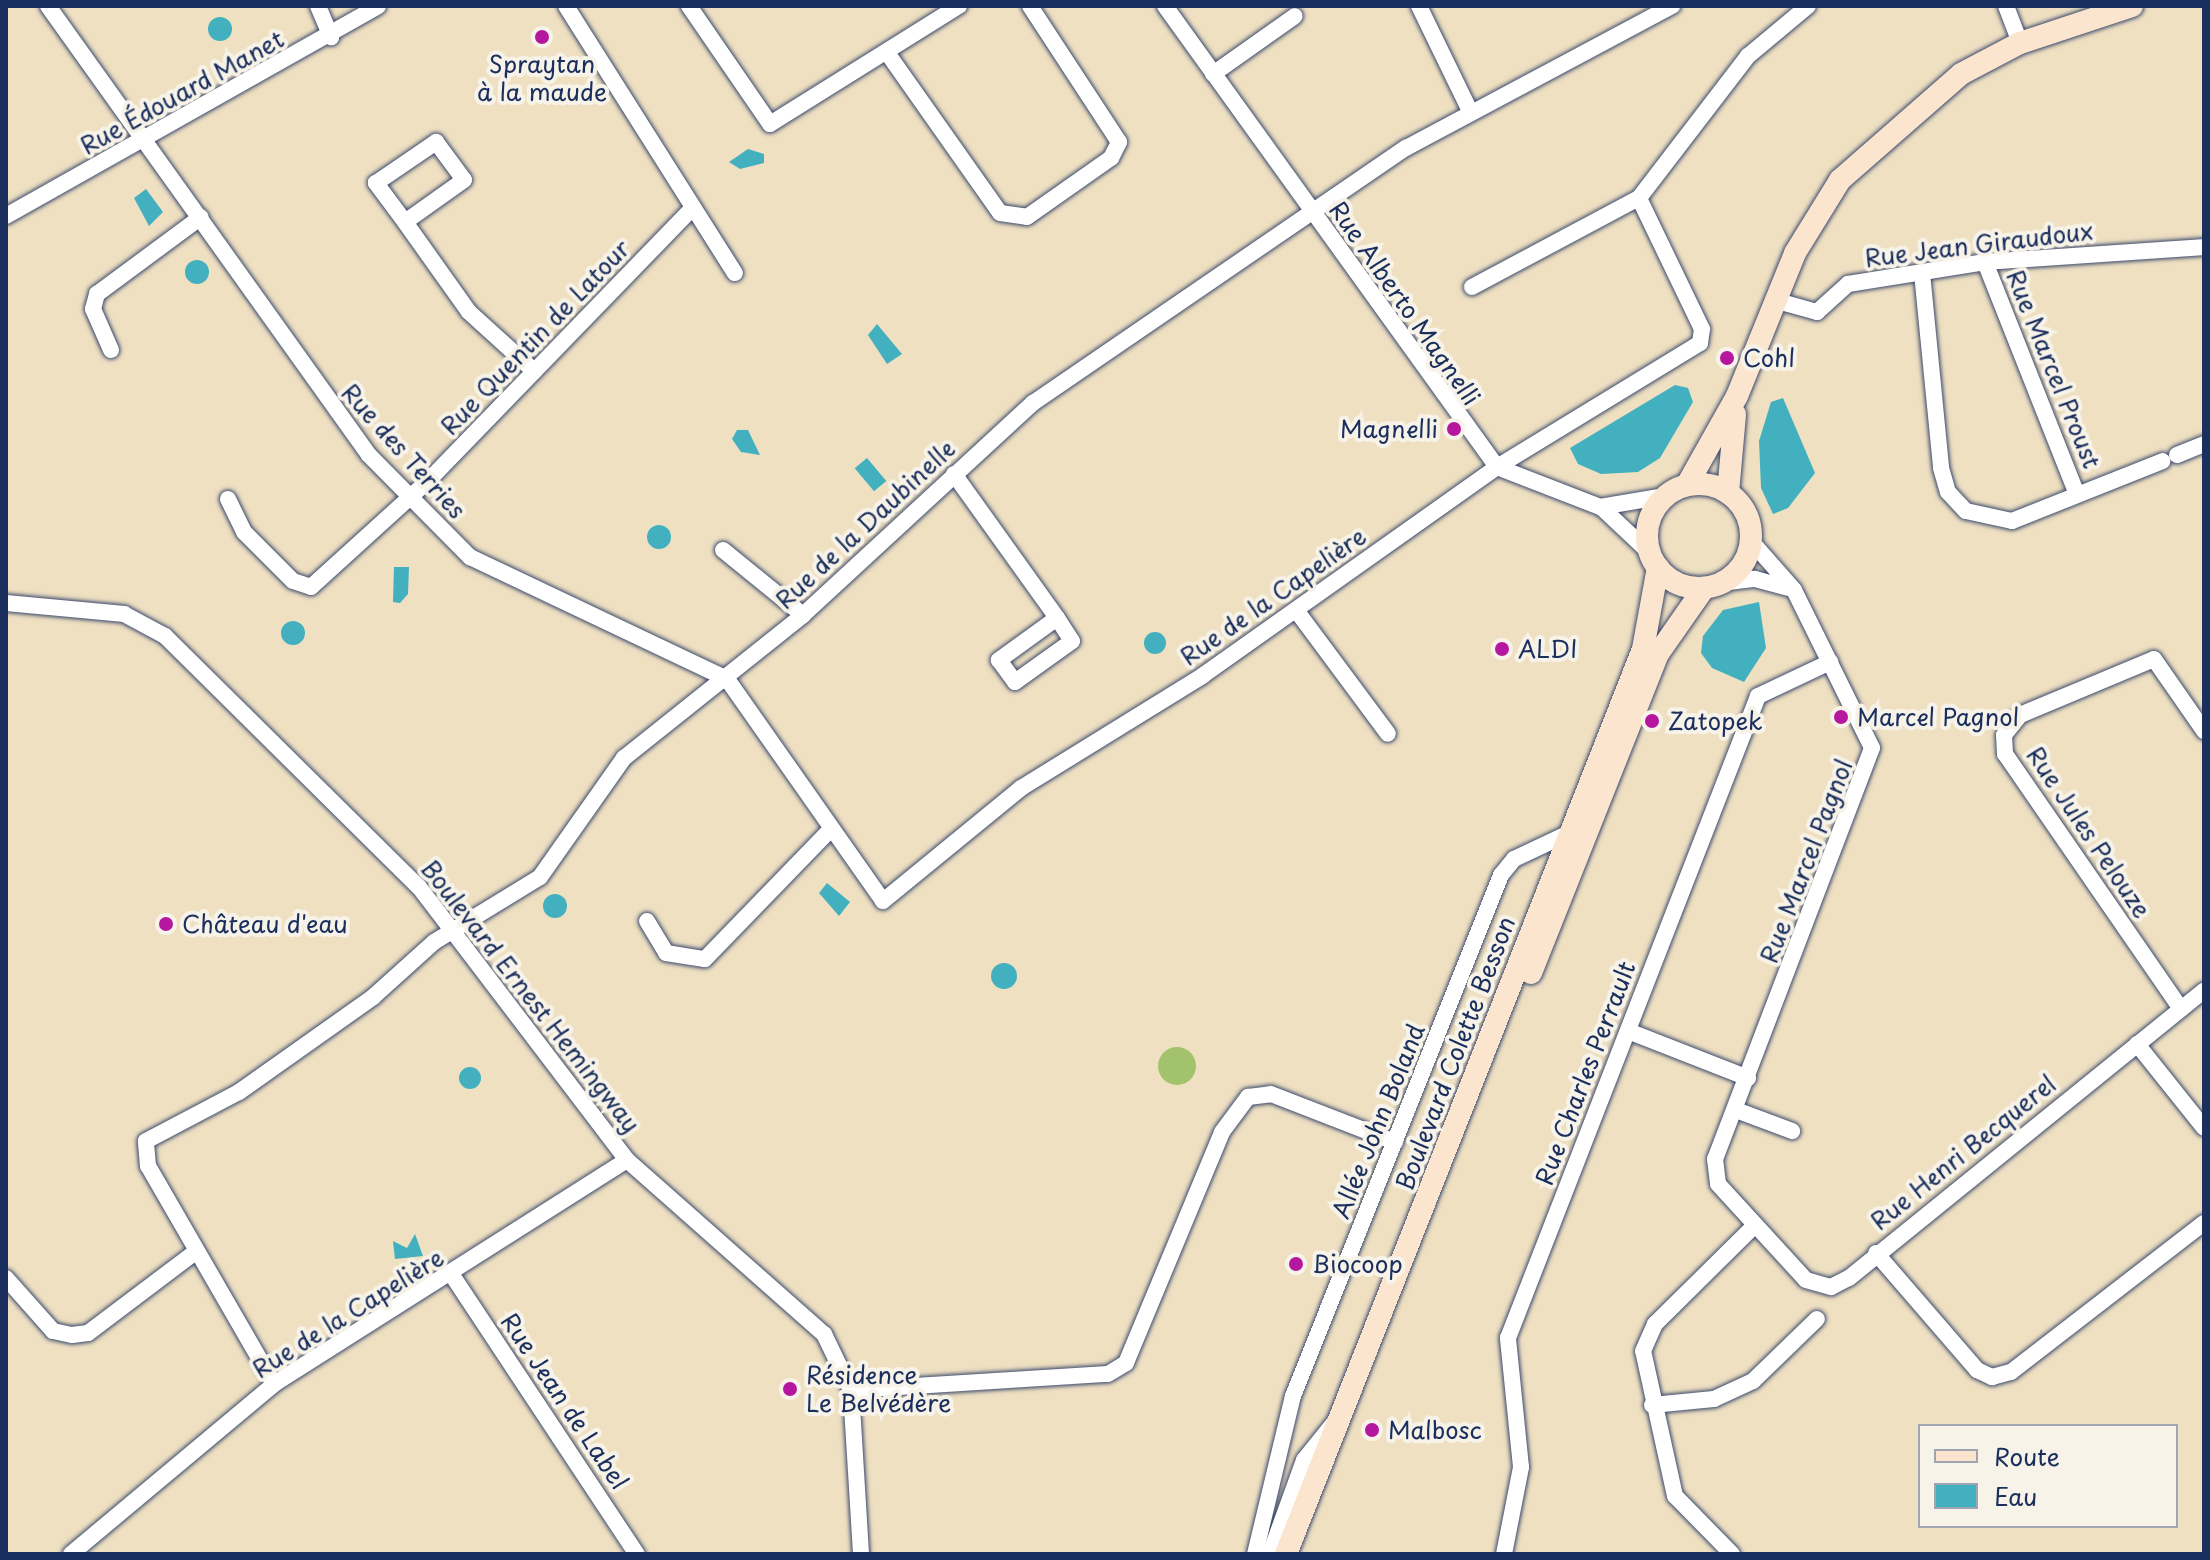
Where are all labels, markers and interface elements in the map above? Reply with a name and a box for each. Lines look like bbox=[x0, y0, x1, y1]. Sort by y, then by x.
street label: Rue Édouard Manet bbox=[74, 23, 290, 161]
marker: Spraytan à la maude bbox=[533, 28, 551, 46]
place label: Spraytan à la maude bbox=[477, 50, 607, 106]
street label: Rue Alberto Magnelli bbox=[1323, 195, 1487, 411]
street label: Rue Jean Giraudoux bbox=[1860, 215, 2098, 273]
street label: Rue Quentin de Latour bbox=[434, 233, 636, 441]
street label: Rue Marcel Proust bbox=[2001, 265, 2107, 473]
place label: Cohl bbox=[1743, 344, 1795, 372]
marker: Cohl bbox=[1718, 349, 1736, 367]
street label: Rue des Terries bbox=[334, 376, 474, 526]
place label: Magnelli bbox=[1340, 415, 1438, 443]
marker: Magnelli bbox=[1445, 420, 1463, 438]
street label: Rue de la Daubinelle bbox=[767, 432, 963, 616]
street label: Rue de la Capelière bbox=[1173, 520, 1373, 672]
place label: ALDI bbox=[1518, 635, 1578, 663]
marker: ALDI bbox=[1493, 640, 1511, 658]
place label: Marcel Pagnol bbox=[1857, 703, 2021, 731]
place label: Zatopek bbox=[1668, 707, 1763, 735]
marker: Marcel Pagnol bbox=[1832, 708, 1850, 726]
marker: Zatopek bbox=[1643, 712, 1661, 730]
street label: Rue Jules Pelouze bbox=[2020, 740, 2158, 924]
street label: Rue Marcel Pagnol bbox=[1754, 755, 1858, 967]
street label: Boulevard Ernest Hemingway bbox=[416, 854, 646, 1138]
place label: Château d'eau bbox=[182, 910, 349, 938]
street label: Boulevard Colette Besson bbox=[1389, 912, 1521, 1194]
marker: Château d'eau bbox=[157, 915, 175, 933]
street label: Rue Charles Perrault bbox=[1528, 955, 1642, 1191]
street label: Allée John Boland bbox=[1325, 1019, 1431, 1223]
street label: Rue Henri Becquerel bbox=[1862, 1067, 2064, 1237]
street label: Rue de la Capelière bbox=[245, 1241, 451, 1385]
place label: Biocoop bbox=[1312, 1250, 1403, 1278]
marker: Biocoop bbox=[1287, 1255, 1305, 1273]
street label: Rue Jean de Label bbox=[494, 1305, 636, 1497]
place label: Résidence Le Belvédère bbox=[806, 1361, 950, 1417]
marker: Résidence Le Belvédère bbox=[781, 1380, 799, 1398]
place label: Malbosc bbox=[1388, 1416, 1482, 1444]
marker: Malbosc bbox=[1363, 1421, 1381, 1439]
legend bbox=[1918, 1424, 2178, 1528]
text: Route bbox=[1994, 1438, 2060, 1474]
text: Eau bbox=[1994, 1478, 2037, 1514]

